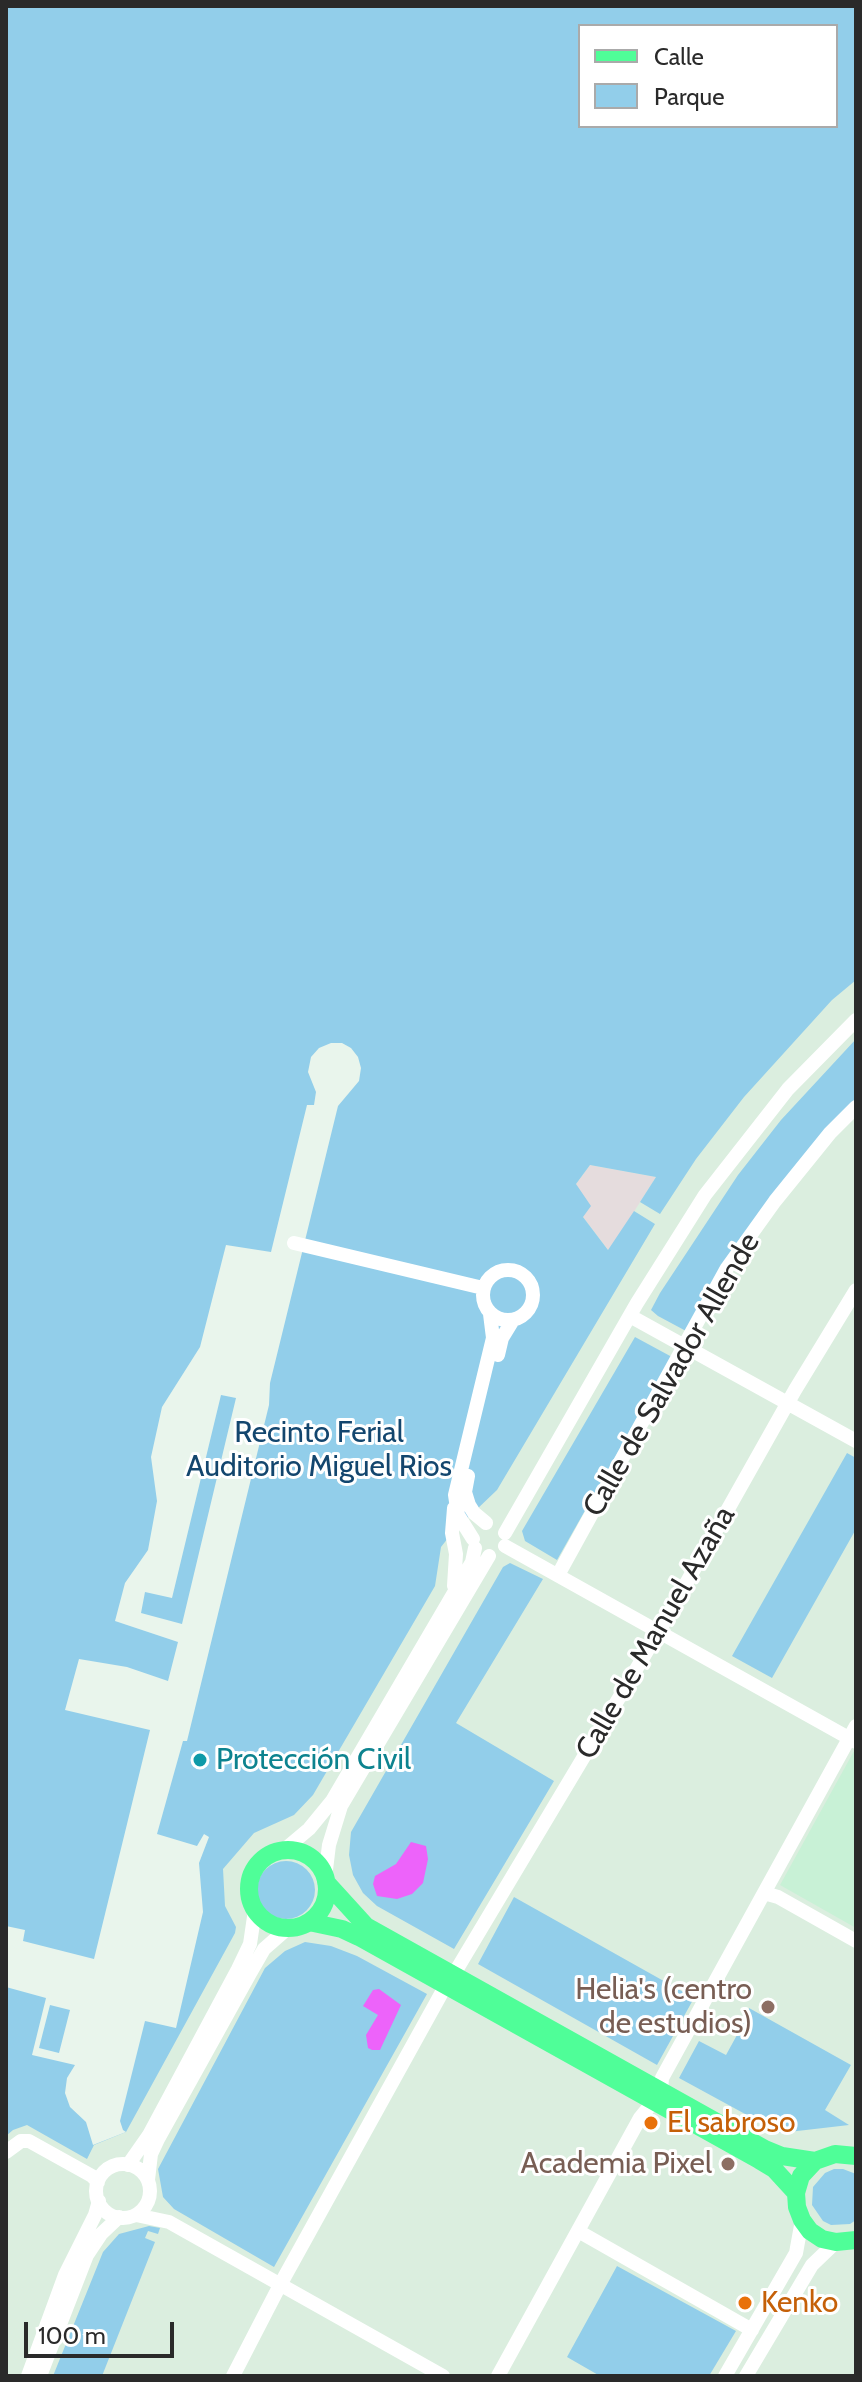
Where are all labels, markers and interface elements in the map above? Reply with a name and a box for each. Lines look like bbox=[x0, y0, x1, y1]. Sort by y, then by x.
legend bbox=[578, 24, 838, 128]
text: Calle bbox=[654, 42, 704, 71]
text: Parque bbox=[654, 82, 724, 111]
street label: Calle de Salvador Allende bbox=[576, 1227, 768, 1523]
park label: Recinto Ferial Auditorio Miguel Rios bbox=[186, 1415, 452, 1486]
street label: Calle de Manuel Azaña bbox=[569, 1500, 743, 1766]
place label: Protección Civil bbox=[216, 1742, 411, 1778]
marker: Protección Civil bbox=[191, 1751, 209, 1769]
place label: Helia's (centro de estudios) bbox=[575, 1972, 752, 2042]
marker: Helia's (centro de estudios) bbox=[759, 1998, 777, 2016]
place label: El sabroso bbox=[667, 2105, 795, 2141]
marker: El sabroso bbox=[642, 2114, 660, 2132]
place label: Academia Pixel bbox=[521, 2146, 712, 2182]
marker: Academia Pixel bbox=[719, 2155, 737, 2173]
place label: Kenko bbox=[761, 2285, 838, 2321]
marker: Kenko bbox=[736, 2294, 754, 2312]
scale bar bbox=[28, 2306, 178, 2356]
text: 100 m bbox=[38, 2321, 106, 2350]

